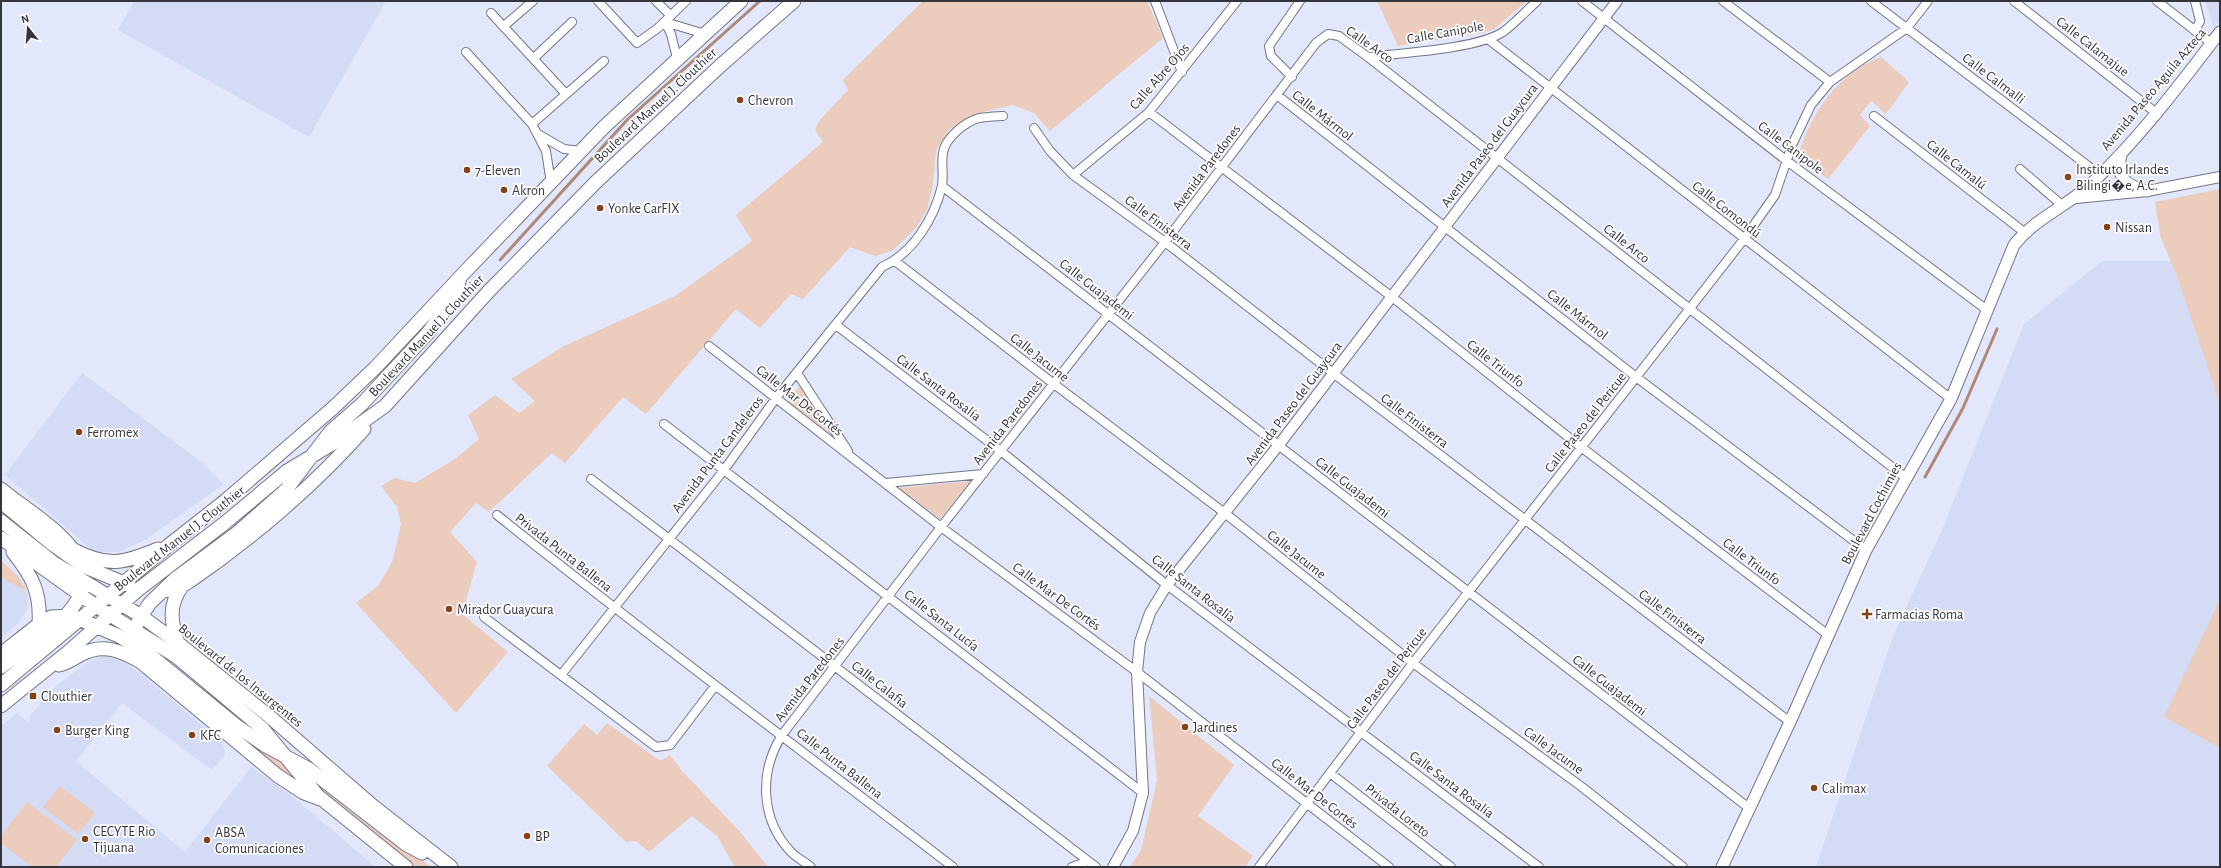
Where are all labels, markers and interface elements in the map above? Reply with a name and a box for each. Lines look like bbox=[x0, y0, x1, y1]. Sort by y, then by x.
north arrow bbox=[8, 8, 48, 48]
text: N bbox=[20, 13, 30, 25]
street label: Calle Calamajue bbox=[2053, 14, 2131, 79]
street label: Calle Canipole bbox=[1406, 19, 1485, 47]
street label: Calle Arco bbox=[1343, 24, 1396, 66]
street label: Avenida Paseo Aguila Azteca bbox=[2099, 25, 2209, 153]
street label: Calle Abre Ojos bbox=[1127, 41, 1192, 113]
street label: Boulevard Manuel J. Clouthier bbox=[592, 45, 720, 166]
street label: Calle Calmalli bbox=[1959, 51, 2027, 107]
street label: Avenida Paseo del Guaycura bbox=[1439, 81, 1541, 210]
street label: Calle Mármol bbox=[1289, 88, 1355, 144]
place label: Chevron bbox=[748, 94, 793, 108]
marker: Chevron bbox=[735, 95, 745, 105]
street label: Calle Canipole bbox=[1755, 119, 1826, 177]
street label: Avenida Paredones bbox=[1170, 122, 1244, 213]
street label: Calle Camalú bbox=[1924, 137, 1989, 192]
place label: Instituto Irlandes Bilingi�e, A.C. bbox=[2076, 163, 2169, 193]
place label: 7-Eleven bbox=[475, 164, 521, 178]
marker: 7-Eleven bbox=[462, 165, 472, 175]
marker: Instituto Irlandes Bilingi�e, A.C. bbox=[2063, 172, 2073, 182]
street label: Calle Comondú bbox=[1689, 179, 1763, 241]
place label: Akron bbox=[512, 184, 545, 198]
marker: Akron bbox=[499, 185, 509, 195]
street label: Calle Finisterra bbox=[1122, 193, 1195, 253]
place label: Yonke CarFIX bbox=[608, 202, 680, 216]
marker: Yonke CarFIX bbox=[595, 203, 605, 213]
place label: Nissan bbox=[2115, 221, 2152, 235]
street label: Calle Arco bbox=[1601, 222, 1652, 266]
marker: Nissan bbox=[2102, 222, 2112, 232]
street label: Calle Guajademi bbox=[1057, 257, 1136, 323]
street label: Boulevard Manuel J. Clouthier bbox=[367, 272, 487, 400]
street label: Calle Mármol bbox=[1544, 287, 1610, 343]
street label: Calle Jacume bbox=[1007, 331, 1071, 385]
street label: Calle Triunfo bbox=[1464, 337, 1527, 390]
street label: Avenida Paseo del Guaycura bbox=[1243, 339, 1345, 468]
street label: Calle Santa Rosalía bbox=[894, 352, 984, 424]
street label: Calle Mar De Cortés bbox=[754, 363, 845, 439]
street label: Calle Paseo del Pericue bbox=[1542, 370, 1629, 475]
street label: Avenida Paredones bbox=[970, 377, 1045, 468]
street label: Calle Finisterra bbox=[1378, 391, 1451, 451]
street label: Avenida Punta Candeleros bbox=[669, 394, 766, 516]
place label: Ferromex bbox=[87, 426, 139, 440]
marker: Ferromex bbox=[74, 427, 84, 437]
street label: Calle Guajademi bbox=[1313, 455, 1392, 521]
street label: Boulevard Cochimies bbox=[1839, 460, 1905, 567]
street label: Boulevard Manuel J. Clouthier bbox=[112, 483, 248, 594]
street label: Privada Punta Ballena bbox=[512, 511, 615, 595]
street label: Calle Jacume bbox=[1264, 528, 1328, 582]
street label: Calle Triunfo bbox=[1720, 536, 1783, 588]
street label: Calle Santa Rosalía bbox=[1149, 552, 1238, 626]
street label: Calle Mar De Cortés bbox=[1010, 560, 1103, 633]
street label: Calle Santa Lucía bbox=[901, 587, 982, 655]
street label: Calle Finisterra bbox=[1636, 587, 1709, 647]
place label: Mirador Guaycura bbox=[457, 603, 554, 617]
marker: Mirador Guaycura bbox=[444, 604, 454, 614]
place label: Farmacias Roma bbox=[1875, 608, 1964, 622]
marker: Farmacias Roma bbox=[1862, 609, 1872, 619]
street label: Boulevard de los Insurgentes bbox=[176, 622, 305, 730]
street label: Calle Paseo del Pericue bbox=[1344, 625, 1429, 732]
street label: Avenida Paredones bbox=[772, 634, 847, 725]
street label: Calle Guajademi bbox=[1570, 653, 1649, 719]
street label: Calle Calafia bbox=[849, 659, 911, 711]
place label: Clouthier bbox=[41, 690, 92, 704]
marker: Clouthier bbox=[28, 691, 38, 701]
place label: Jardines bbox=[1193, 721, 1237, 735]
marker: Jardines bbox=[1180, 722, 1190, 732]
place label: Burger King bbox=[65, 724, 129, 738]
marker: Burger King bbox=[52, 725, 62, 735]
street label: Calle Jacume bbox=[1521, 725, 1586, 777]
street label: Calle Punta Ballena bbox=[794, 726, 885, 802]
place label: KFC bbox=[200, 729, 221, 743]
marker: KFC bbox=[187, 730, 197, 740]
street label: Calle Santa Rosalía bbox=[1407, 749, 1497, 821]
street label: Calle Mar De Cortés bbox=[1269, 756, 1360, 832]
street label: Privada Loreto bbox=[1362, 781, 1432, 840]
place label: Calimax bbox=[1822, 782, 1866, 796]
marker: Calimax bbox=[1809, 783, 1819, 793]
place label: CECYTE Rio Tijuana bbox=[93, 825, 156, 855]
place label: ABSA Comunicaciones bbox=[215, 826, 304, 856]
place label: BP bbox=[535, 830, 550, 844]
marker: BP bbox=[522, 831, 532, 841]
marker: CECYTE Rio Tijuana bbox=[80, 834, 90, 844]
marker: ABSA Comunicaciones bbox=[202, 835, 212, 845]

